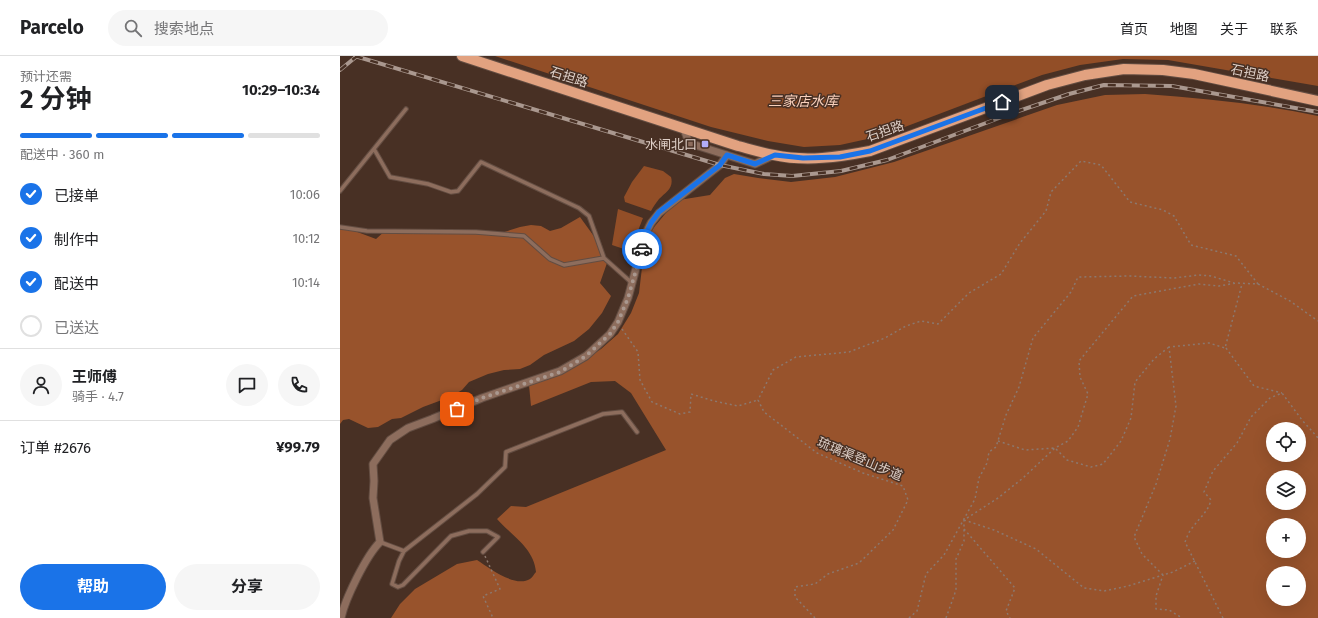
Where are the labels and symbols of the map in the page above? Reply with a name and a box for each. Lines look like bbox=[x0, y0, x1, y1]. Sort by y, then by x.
street label: 石担路 bbox=[1229, 62, 1271, 84]
street label: 石担路 bbox=[548, 64, 590, 90]
pin bbox=[985, 85, 1019, 119]
water label: 三家店水库 bbox=[768, 93, 840, 110]
street label: 石担路 bbox=[864, 118, 906, 144]
place label: 水闸北口 bbox=[645, 137, 697, 152]
marker: 水闸北口 bbox=[700, 139, 710, 149]
courier bbox=[622, 229, 662, 269]
pin bbox=[440, 392, 474, 426]
street label: 琉璃渠登山步道 bbox=[815, 434, 905, 484]

